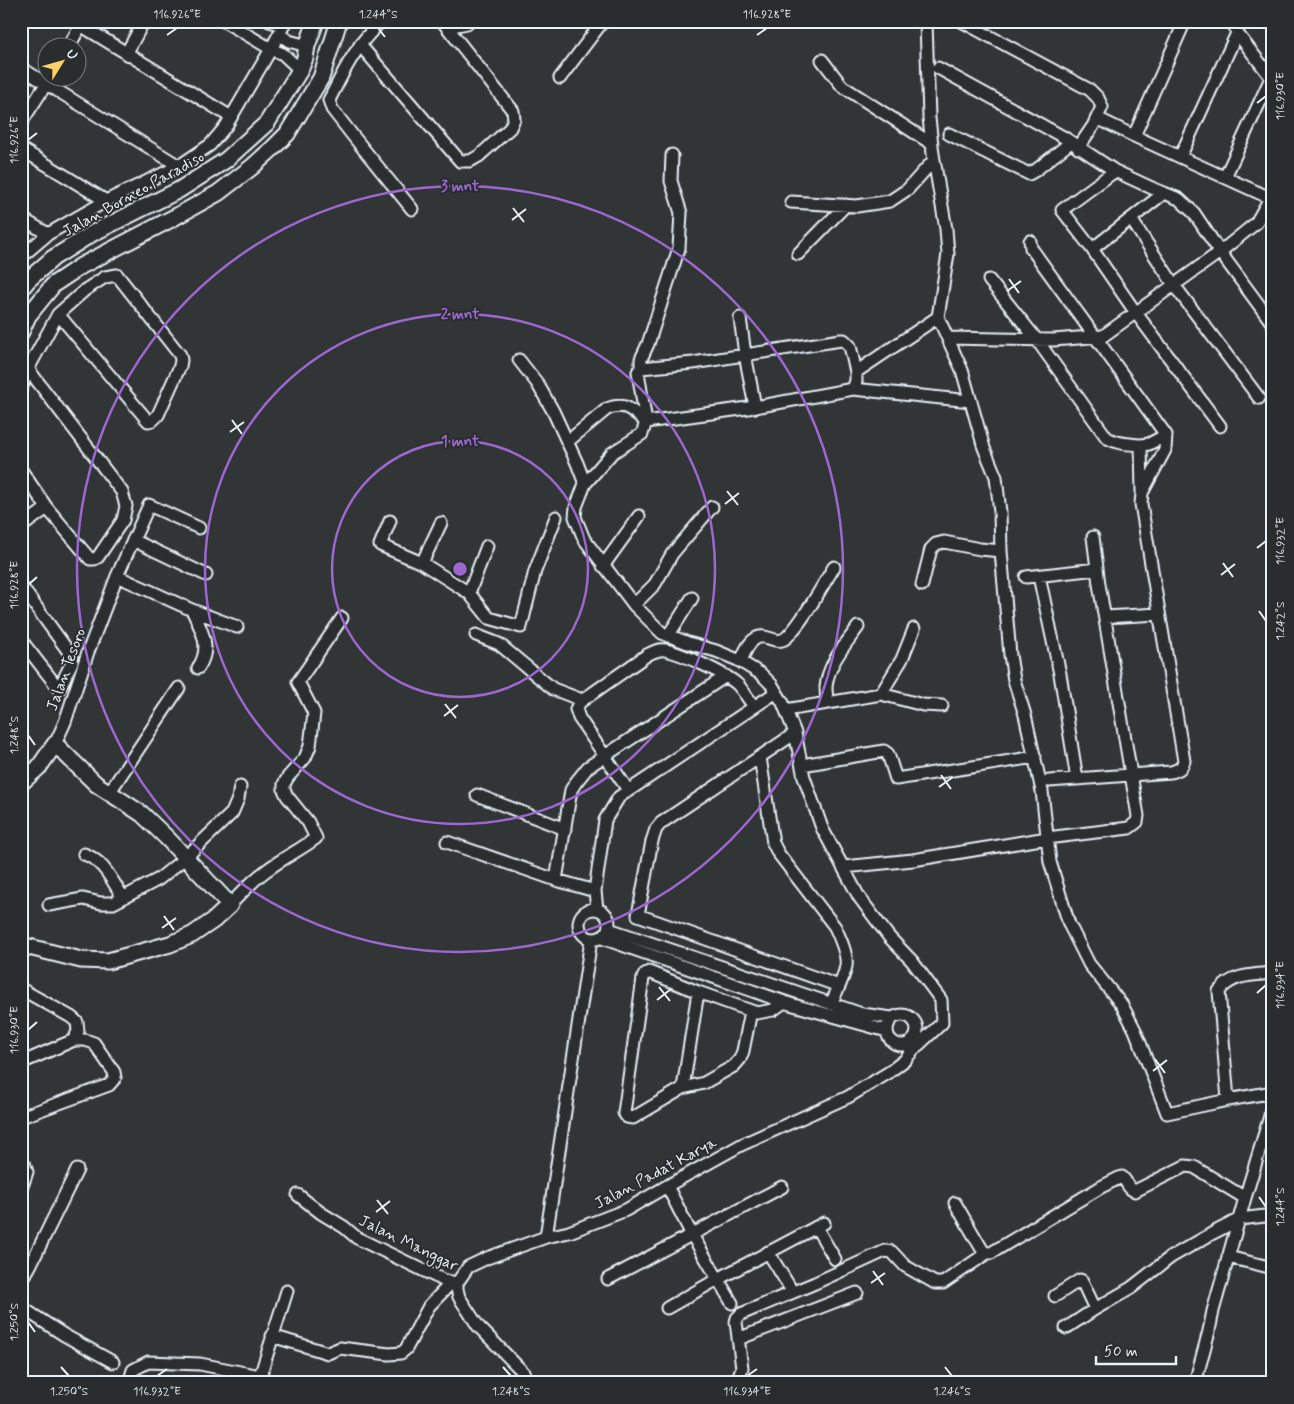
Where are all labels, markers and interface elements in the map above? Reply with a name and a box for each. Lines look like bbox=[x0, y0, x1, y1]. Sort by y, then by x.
text: 116.926°E bbox=[153, 7, 201, 23]
text: 1.244°S bbox=[358, 7, 398, 23]
text: 116.928°E bbox=[743, 7, 791, 23]
north arrow bbox=[38, 38, 88, 88]
text: U bbox=[62, 46, 82, 64]
text: 116.930°E bbox=[1273, 72, 1289, 120]
text: 116.926°E bbox=[7, 116, 23, 164]
street label: Jalan Borneo Paradiso bbox=[59, 147, 208, 242]
text: 3 mnt bbox=[441, 177, 479, 197]
text: 2 mnt bbox=[441, 305, 479, 325]
text: 1 mnt bbox=[441, 432, 479, 452]
text: 116.932°E bbox=[1273, 517, 1289, 565]
centre of rings bbox=[451, 560, 469, 578]
text: 116.928°E bbox=[7, 561, 23, 609]
text: 1.242°S bbox=[1273, 601, 1289, 641]
street label: Jalan Tesoro bbox=[42, 625, 91, 714]
text: 1.248°S bbox=[7, 715, 23, 754]
text: 116.934°E bbox=[1273, 961, 1289, 1009]
text: 116.930°E bbox=[7, 1006, 23, 1054]
street label: Jalan Padat Karya bbox=[591, 1132, 721, 1214]
text: 1.244°S bbox=[1273, 1187, 1289, 1227]
street label: Jalan Manggar bbox=[355, 1210, 462, 1278]
text: 1.250°S bbox=[7, 1302, 23, 1341]
scale bar bbox=[1096, 1334, 1176, 1366]
text: 50 m bbox=[1104, 1342, 1138, 1362]
text: 1.250°S bbox=[50, 1384, 89, 1400]
text: 116.932°E bbox=[133, 1384, 181, 1400]
text: 1.248°S bbox=[492, 1384, 531, 1400]
text: 116.934°E bbox=[723, 1384, 771, 1400]
text: 1.246°S bbox=[933, 1384, 971, 1400]

